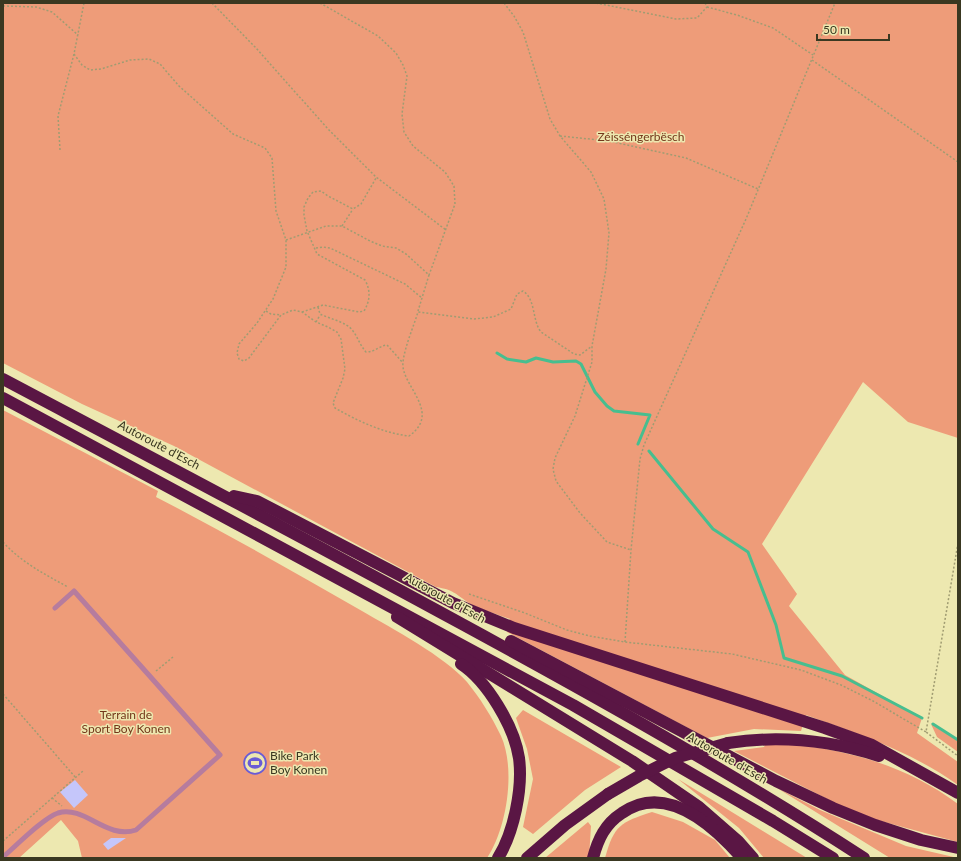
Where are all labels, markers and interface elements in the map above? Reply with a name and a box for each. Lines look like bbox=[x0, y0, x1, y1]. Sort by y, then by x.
scale bar bbox=[817, 16, 889, 42]
text: 50 m bbox=[823, 22, 850, 37]
park label: Zéisséngerbësch bbox=[597, 129, 685, 144]
street label: Autoroute d'Esch bbox=[116, 417, 203, 472]
street label: Autoroute d'Esch bbox=[402, 569, 489, 626]
park label: Terrain de Sport Boy Konen bbox=[82, 707, 170, 736]
street label: Autoroute d'Esch bbox=[684, 728, 770, 787]
place label: Bike Park Boy Konen bbox=[270, 748, 327, 777]
sports icon: Bike Park Boy Konen bbox=[242, 750, 268, 776]

